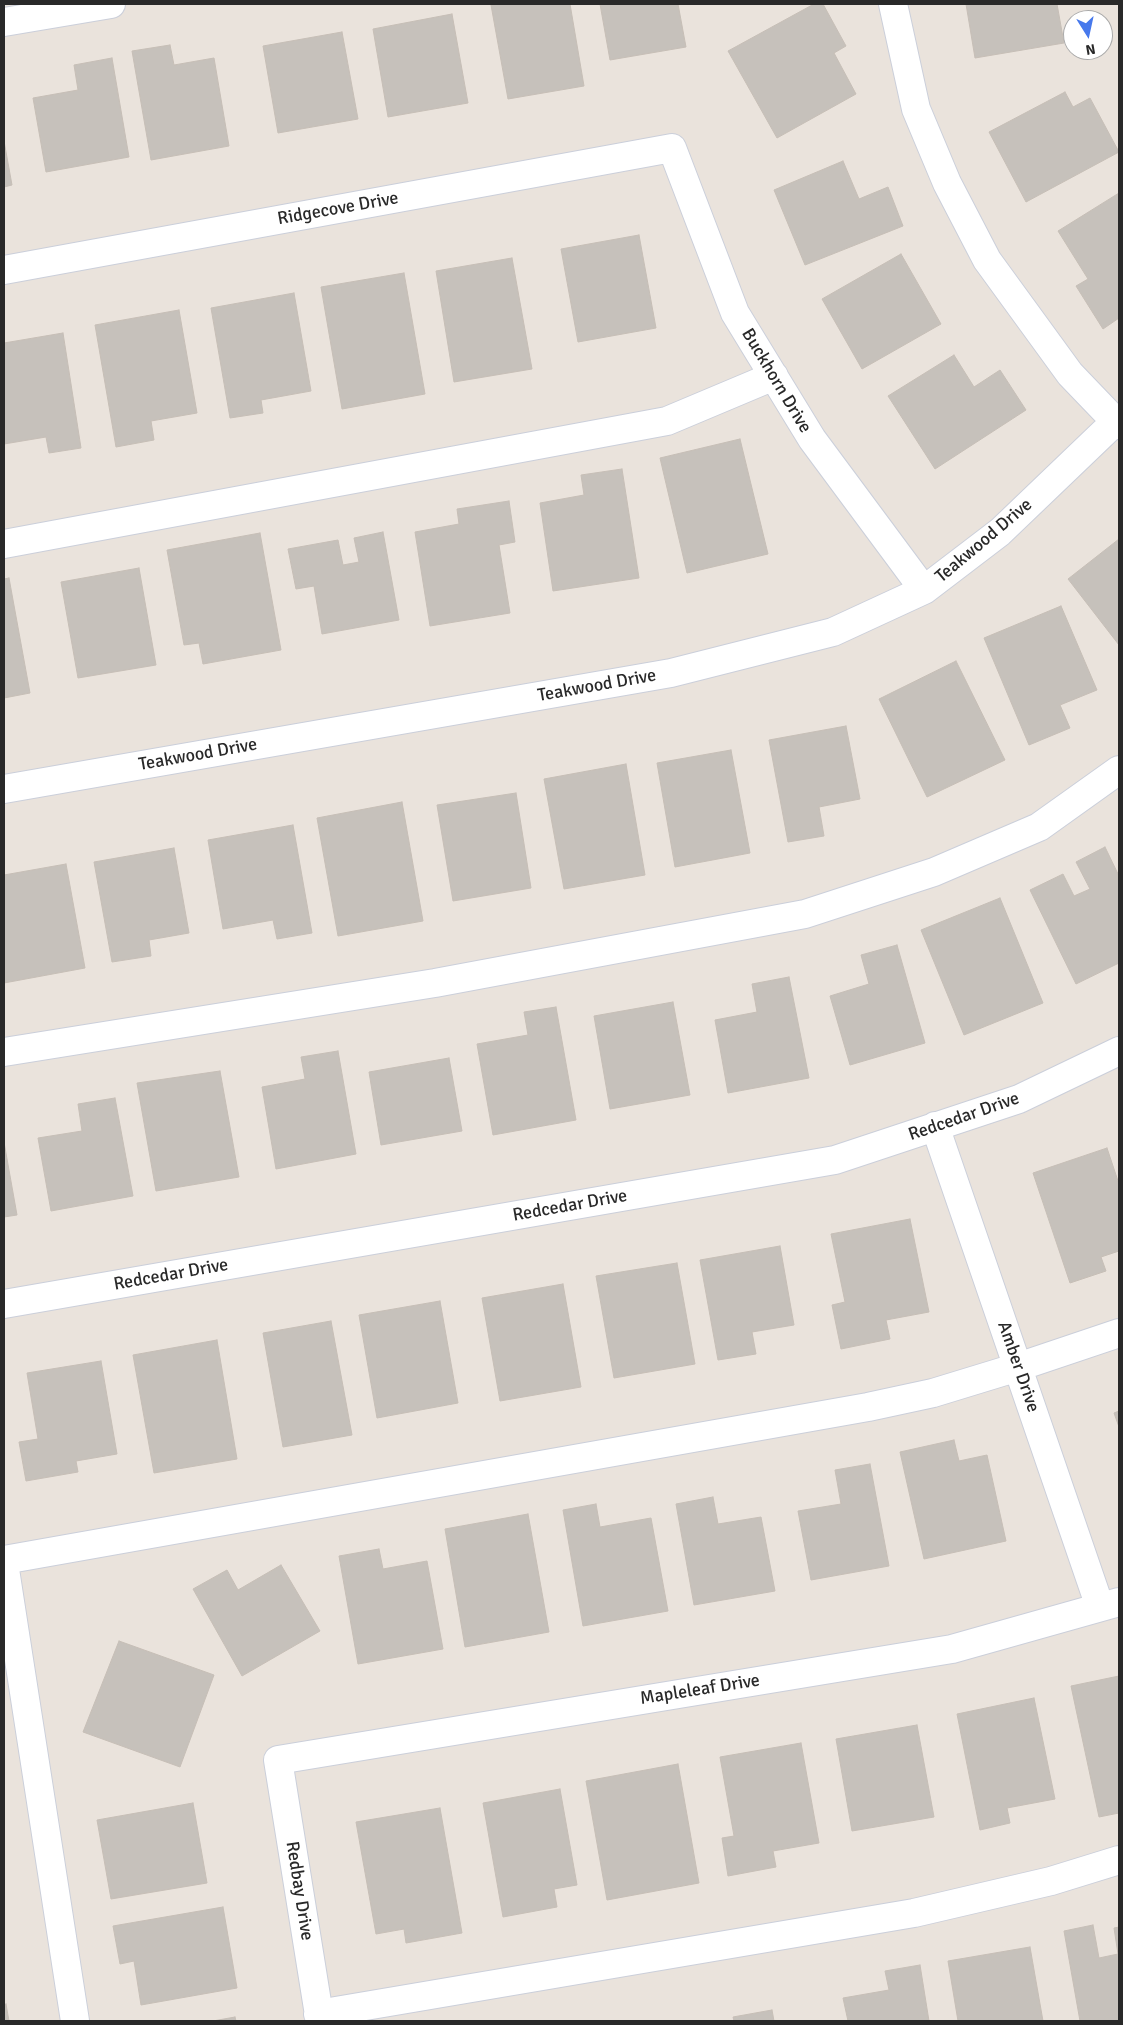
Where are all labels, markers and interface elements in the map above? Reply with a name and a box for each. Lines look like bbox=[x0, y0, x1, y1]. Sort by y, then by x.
north arrow bbox=[1063, 10, 1113, 60]
text: N bbox=[1084, 40, 1097, 58]
street label: Ridgecove Drive bbox=[276, 188, 400, 230]
street label: Buckhorn Drive bbox=[736, 325, 816, 437]
street label: Teakwood Drive bbox=[931, 494, 1037, 588]
street label: Teakwood Drive bbox=[536, 665, 658, 707]
street label: Teakwood Drive bbox=[137, 734, 259, 776]
street label: Redcedar Drive bbox=[906, 1088, 1022, 1146]
street label: Redcedar Drive bbox=[511, 1185, 629, 1227]
street label: Redcedar Drive bbox=[112, 1254, 230, 1296]
street label: Amber Drive bbox=[992, 1319, 1044, 1415]
street label: Mapleleaf Drive bbox=[639, 1670, 761, 1710]
street label: Redbay Drive bbox=[280, 1840, 318, 1942]

